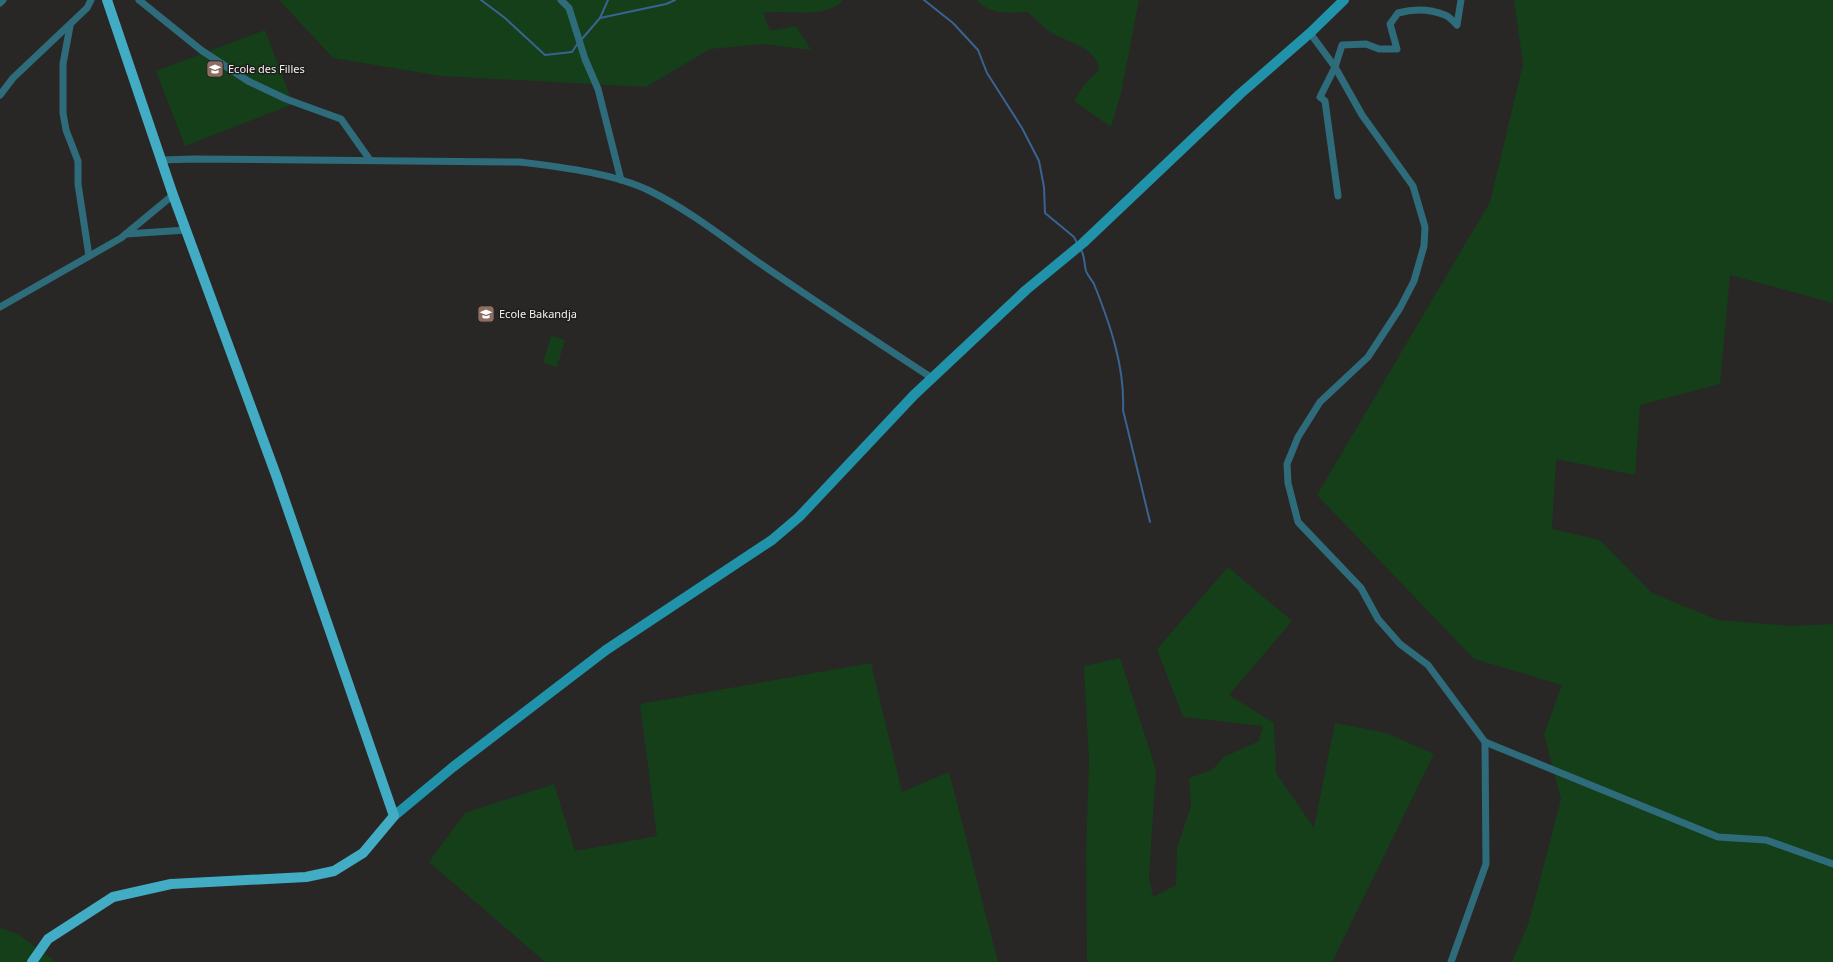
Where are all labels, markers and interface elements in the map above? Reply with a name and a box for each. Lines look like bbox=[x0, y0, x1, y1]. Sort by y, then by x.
school or university icon: Ecole des Filles bbox=[205, 59, 225, 79]
place label: Ecole des Filles bbox=[228, 61, 305, 76]
school or university icon: Ecole Bakandja bbox=[476, 304, 496, 324]
place label: Ecole Bakandja bbox=[499, 306, 577, 321]

